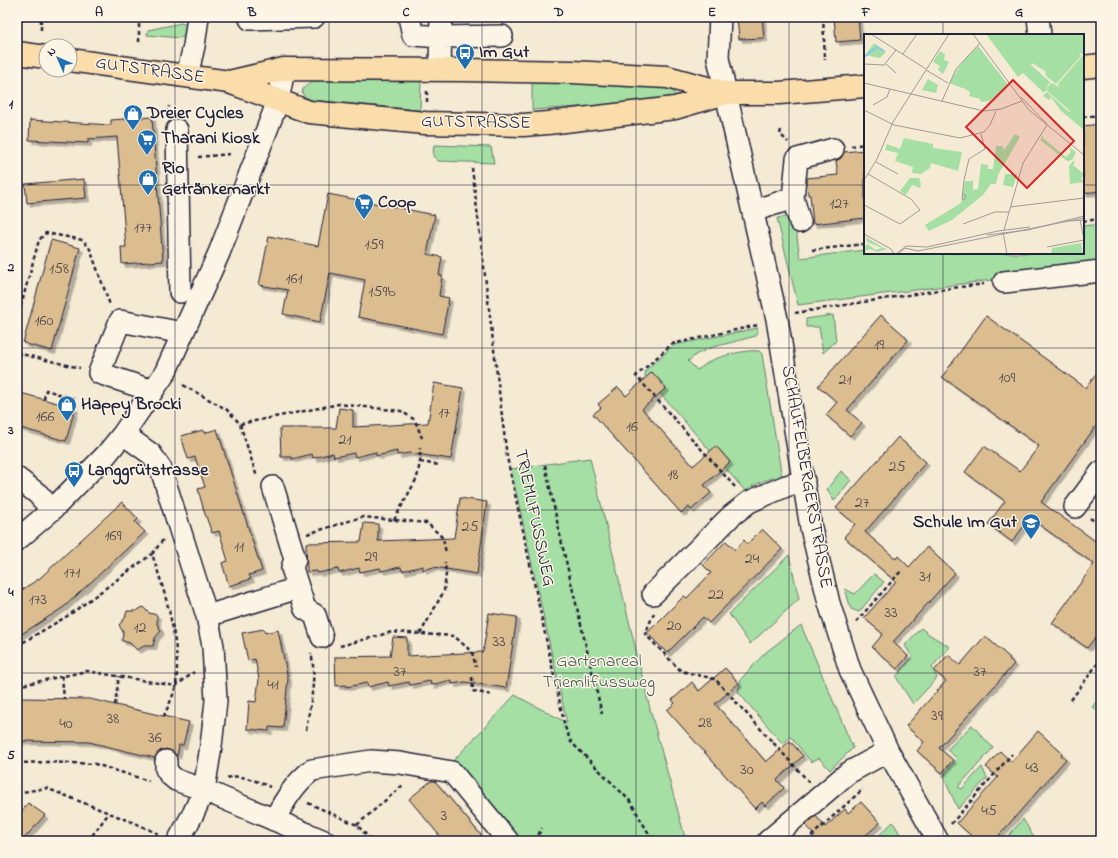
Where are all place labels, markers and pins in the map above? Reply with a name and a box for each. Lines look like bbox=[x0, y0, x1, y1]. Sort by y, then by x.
place label: Im Gut bbox=[479, 40, 530, 66]
bus stop icon: Im Gut bbox=[454, 42, 476, 70]
place label: Dreier Cycles bbox=[146, 101, 244, 128]
shop icon: Dreier Cycles bbox=[122, 103, 144, 131]
place label: Tharani Kiosk bbox=[161, 126, 261, 152]
supermarket icon: Tharani Kiosk bbox=[136, 128, 158, 156]
place label: Rio Getränkemarkt bbox=[162, 156, 271, 203]
shop icon: Rio Getränkemarkt bbox=[137, 168, 159, 196]
place label: Coop bbox=[378, 190, 417, 216]
supermarket icon: Coop bbox=[353, 192, 375, 220]
place label: Happy Brocki bbox=[81, 392, 181, 419]
shop icon: Happy Brocki bbox=[56, 394, 78, 422]
place label: Langgrütstrasse bbox=[88, 458, 209, 485]
bus stop icon: Langgrütstrasse bbox=[63, 460, 85, 488]
place label: Schule Im Gut bbox=[913, 510, 1018, 536]
school or university icon: Schule Im Gut bbox=[1020, 512, 1042, 540]

